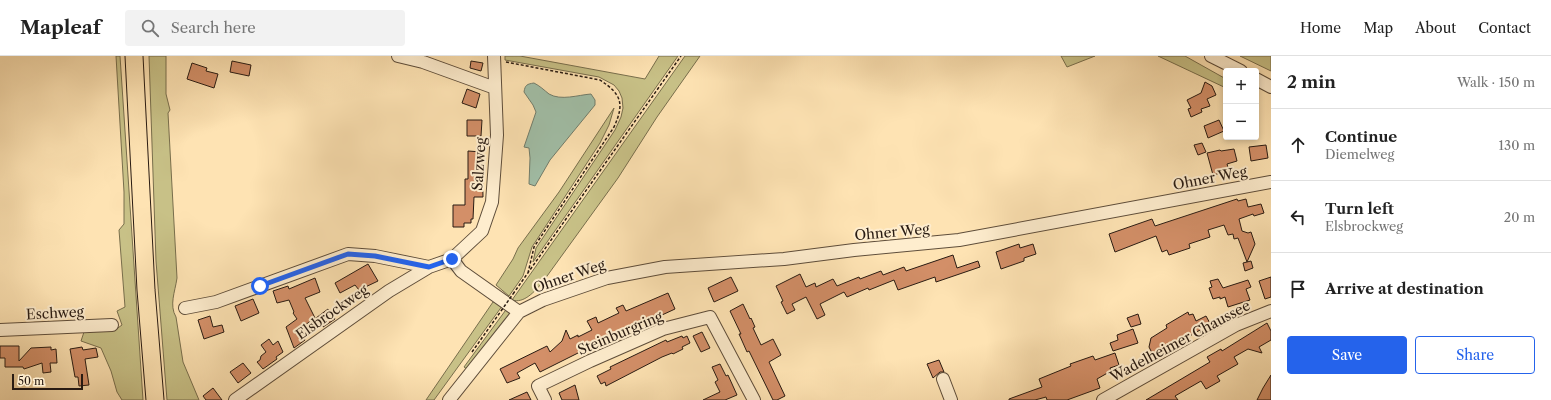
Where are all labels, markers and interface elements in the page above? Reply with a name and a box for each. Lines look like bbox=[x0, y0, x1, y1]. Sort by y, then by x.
search box bbox=[125, 10, 405, 46]
text: Mapleaf bbox=[20, 16, 101, 39]
icon: search bbox=[139, 17, 161, 39]
text: Search here bbox=[171, 18, 256, 37]
text: Home bbox=[1300, 19, 1341, 37]
text: Map bbox=[1363, 19, 1393, 37]
text: About bbox=[1415, 19, 1456, 37]
text: Contact bbox=[1478, 19, 1531, 37]
map controls bbox=[1223, 68, 1259, 140]
button: + bbox=[1223, 68, 1259, 104]
text: 2 min bbox=[1287, 72, 1336, 92]
text: Walk · 150 m bbox=[1457, 74, 1535, 90]
button: − bbox=[1223, 104, 1259, 140]
text: Continue bbox=[1325, 127, 1397, 146]
icon: ahead bbox=[1287, 134, 1309, 156]
street label: Salzweg bbox=[468, 136, 490, 191]
text: 130 m bbox=[1499, 137, 1535, 153]
text: Diemelweg bbox=[1325, 146, 1394, 162]
street label: Ohner Weg bbox=[1171, 162, 1249, 194]
text: Turn left bbox=[1325, 199, 1394, 218]
icon: left bbox=[1287, 206, 1309, 228]
text: 20 m bbox=[1504, 209, 1535, 225]
text: Elsbrockweg bbox=[1325, 218, 1403, 234]
street label: Ohner Weg bbox=[854, 220, 931, 244]
route end bbox=[443, 250, 461, 268]
street label: Ohner Weg bbox=[531, 255, 608, 297]
route start bbox=[251, 277, 269, 295]
icon: arrive bbox=[1287, 278, 1309, 300]
text: Arrive at destination bbox=[1325, 279, 1484, 298]
street label: Elsbrockweg bbox=[292, 280, 372, 344]
street label: Wadelheimer Chaussee bbox=[1106, 296, 1253, 386]
street label: Eschweg bbox=[26, 302, 85, 324]
street label: Steinburgring bbox=[575, 307, 666, 359]
button: Save bbox=[1287, 336, 1407, 374]
button: Share bbox=[1415, 336, 1535, 374]
scale bar bbox=[12, 372, 83, 391]
text: 50 m bbox=[18, 374, 44, 388]

